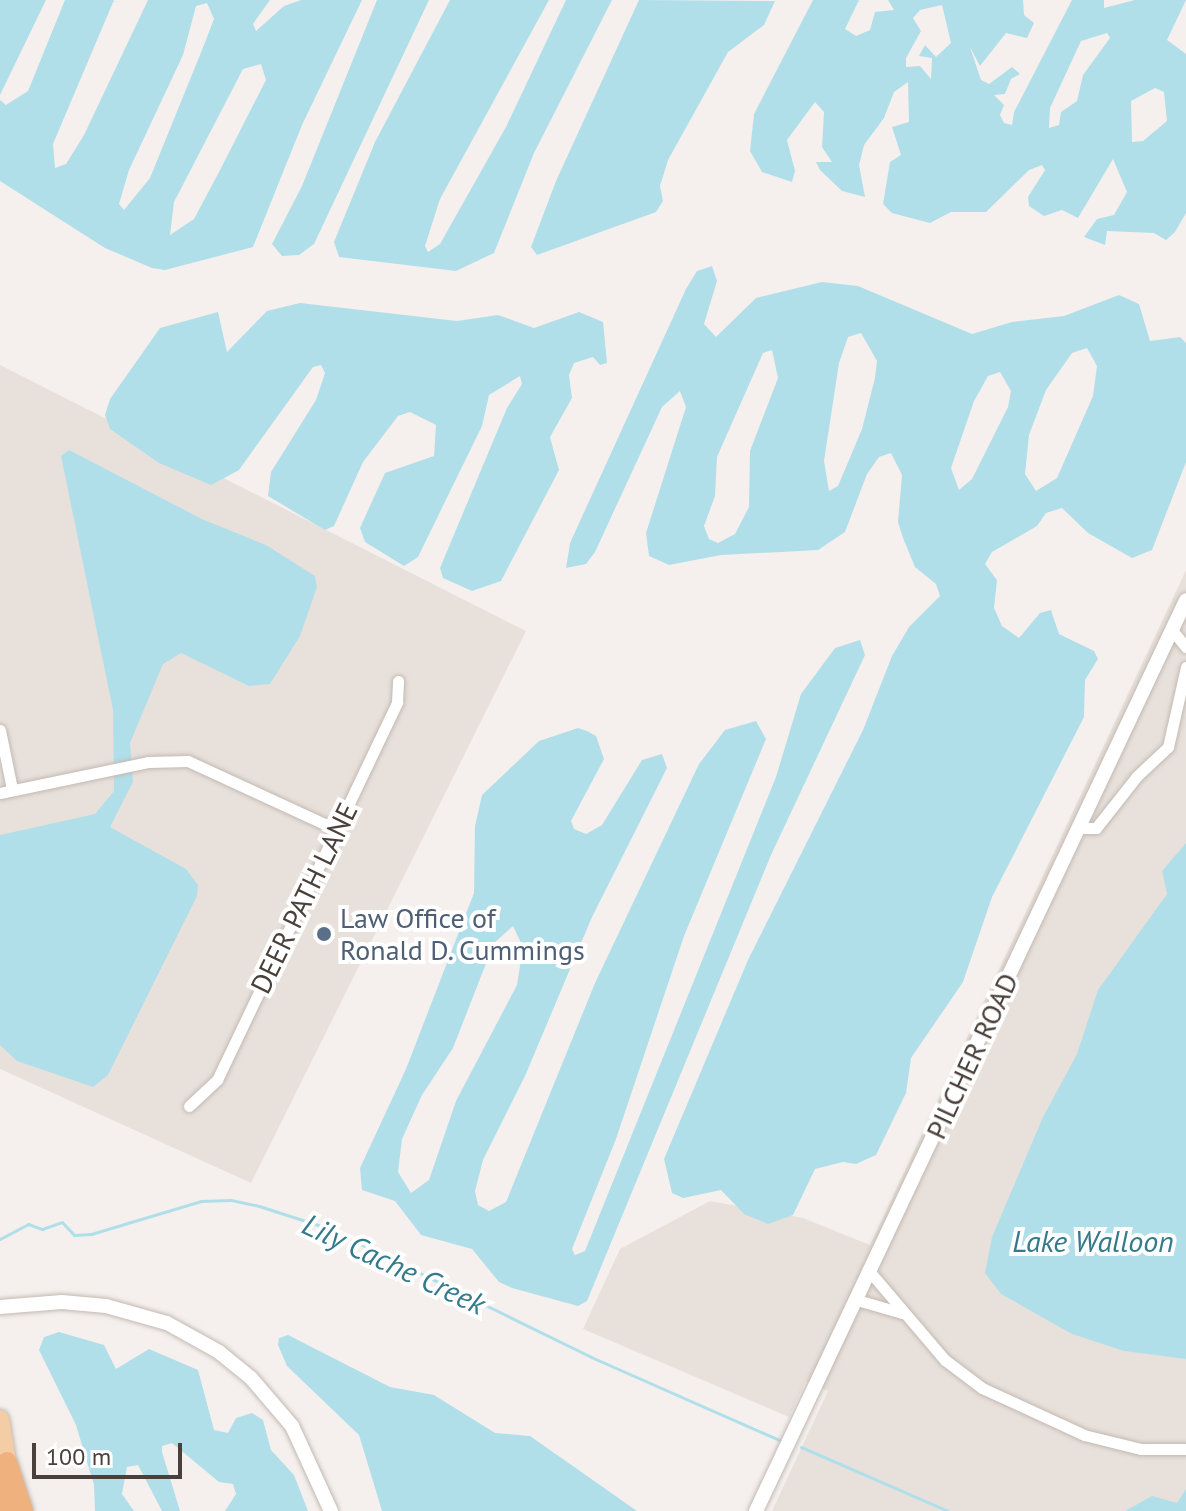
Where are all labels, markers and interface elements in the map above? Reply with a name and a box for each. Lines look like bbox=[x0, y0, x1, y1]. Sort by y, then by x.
street label: DEER PATH LANE bbox=[243, 797, 365, 999]
place label: Law Office of Ronald D. Cummings bbox=[340, 901, 587, 967]
marker: Law Office of Ronald D. Cummings bbox=[315, 925, 333, 943]
street label: PILCHER ROAD bbox=[919, 968, 1025, 1144]
water label: Lily Cache Creek bbox=[296, 1206, 492, 1322]
water label: Lake Walloon bbox=[1012, 1223, 1174, 1259]
scale bar bbox=[36, 1427, 186, 1477]
text: 100 m bbox=[46, 1441, 111, 1472]

